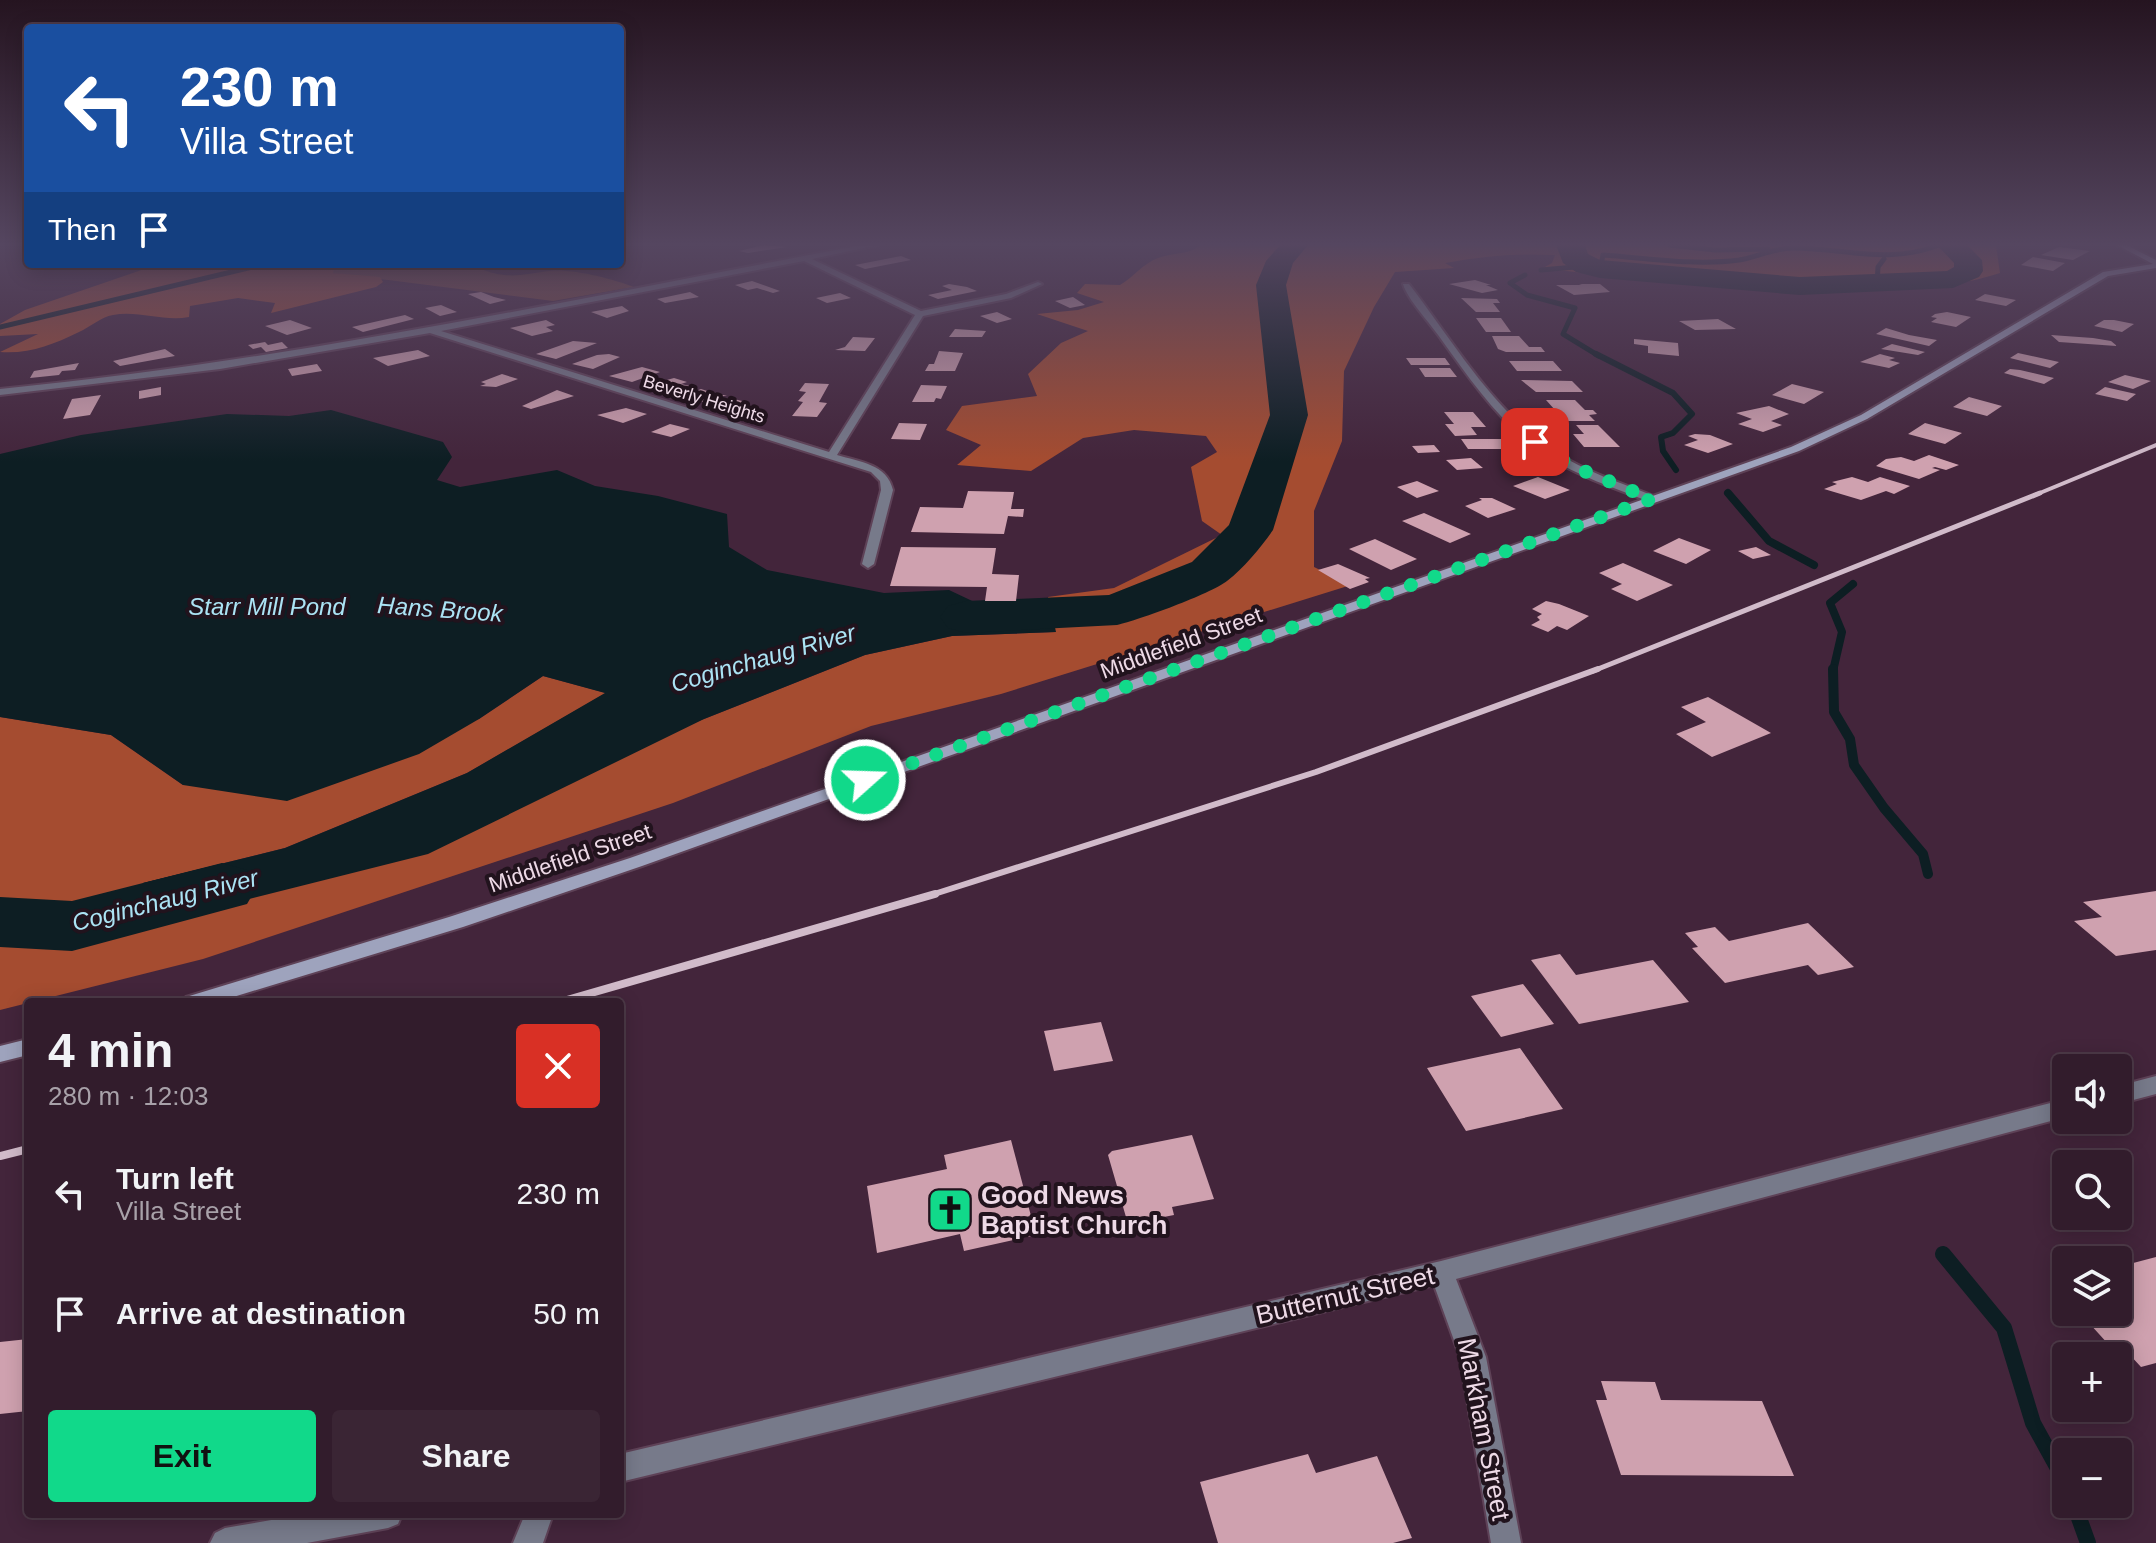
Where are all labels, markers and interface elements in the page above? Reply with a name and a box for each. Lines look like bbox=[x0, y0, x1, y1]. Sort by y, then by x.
text: 230 m bbox=[180, 55, 339, 118]
icon: left bbox=[48, 56, 152, 160]
text: Villa Street bbox=[180, 121, 353, 162]
icon: arrive bbox=[132, 208, 176, 252]
text: Then bbox=[48, 213, 116, 246]
street label: Beverly Heights bbox=[641, 371, 767, 427]
pin bbox=[1501, 408, 1569, 476]
icon: arrive bbox=[1513, 420, 1557, 464]
water label: Hans Brook bbox=[377, 591, 505, 627]
water label: Starr Mill Pond bbox=[188, 593, 346, 620]
street label: Middlefield Street bbox=[1097, 602, 1265, 684]
water label: Coginchaug River bbox=[668, 618, 859, 697]
position arrow bbox=[823, 738, 907, 822]
street label: Middlefield Street bbox=[486, 819, 654, 897]
water label: Coginchaug River bbox=[69, 864, 262, 936]
text: 4 min bbox=[48, 1024, 173, 1077]
button: close bbox=[516, 1024, 600, 1108]
map controls bbox=[2052, 1054, 2132, 1518]
button: sound bbox=[2052, 1054, 2132, 1134]
text: 280 m · 12:03 bbox=[48, 1081, 208, 1111]
button: search bbox=[2052, 1150, 2132, 1230]
text: Turn left bbox=[116, 1162, 234, 1195]
icon: left bbox=[48, 1172, 92, 1216]
text: 230 m bbox=[517, 1177, 600, 1210]
place label: Good News Baptist Church bbox=[981, 1180, 1167, 1240]
church icon: Good News Baptist Church bbox=[926, 1186, 974, 1234]
text: Villa Street bbox=[116, 1196, 241, 1226]
button: layers bbox=[2052, 1246, 2132, 1326]
street label: Butternut Street bbox=[1253, 1260, 1438, 1330]
icon: arrive bbox=[48, 1292, 92, 1336]
text: Arrive at destination bbox=[116, 1297, 406, 1330]
text: 50 m bbox=[533, 1297, 600, 1330]
street label: Markham Street bbox=[1452, 1335, 1517, 1523]
button: + bbox=[2052, 1342, 2132, 1422]
button: Exit bbox=[48, 1410, 316, 1502]
button: Share bbox=[332, 1410, 600, 1502]
button: − bbox=[2052, 1438, 2132, 1518]

